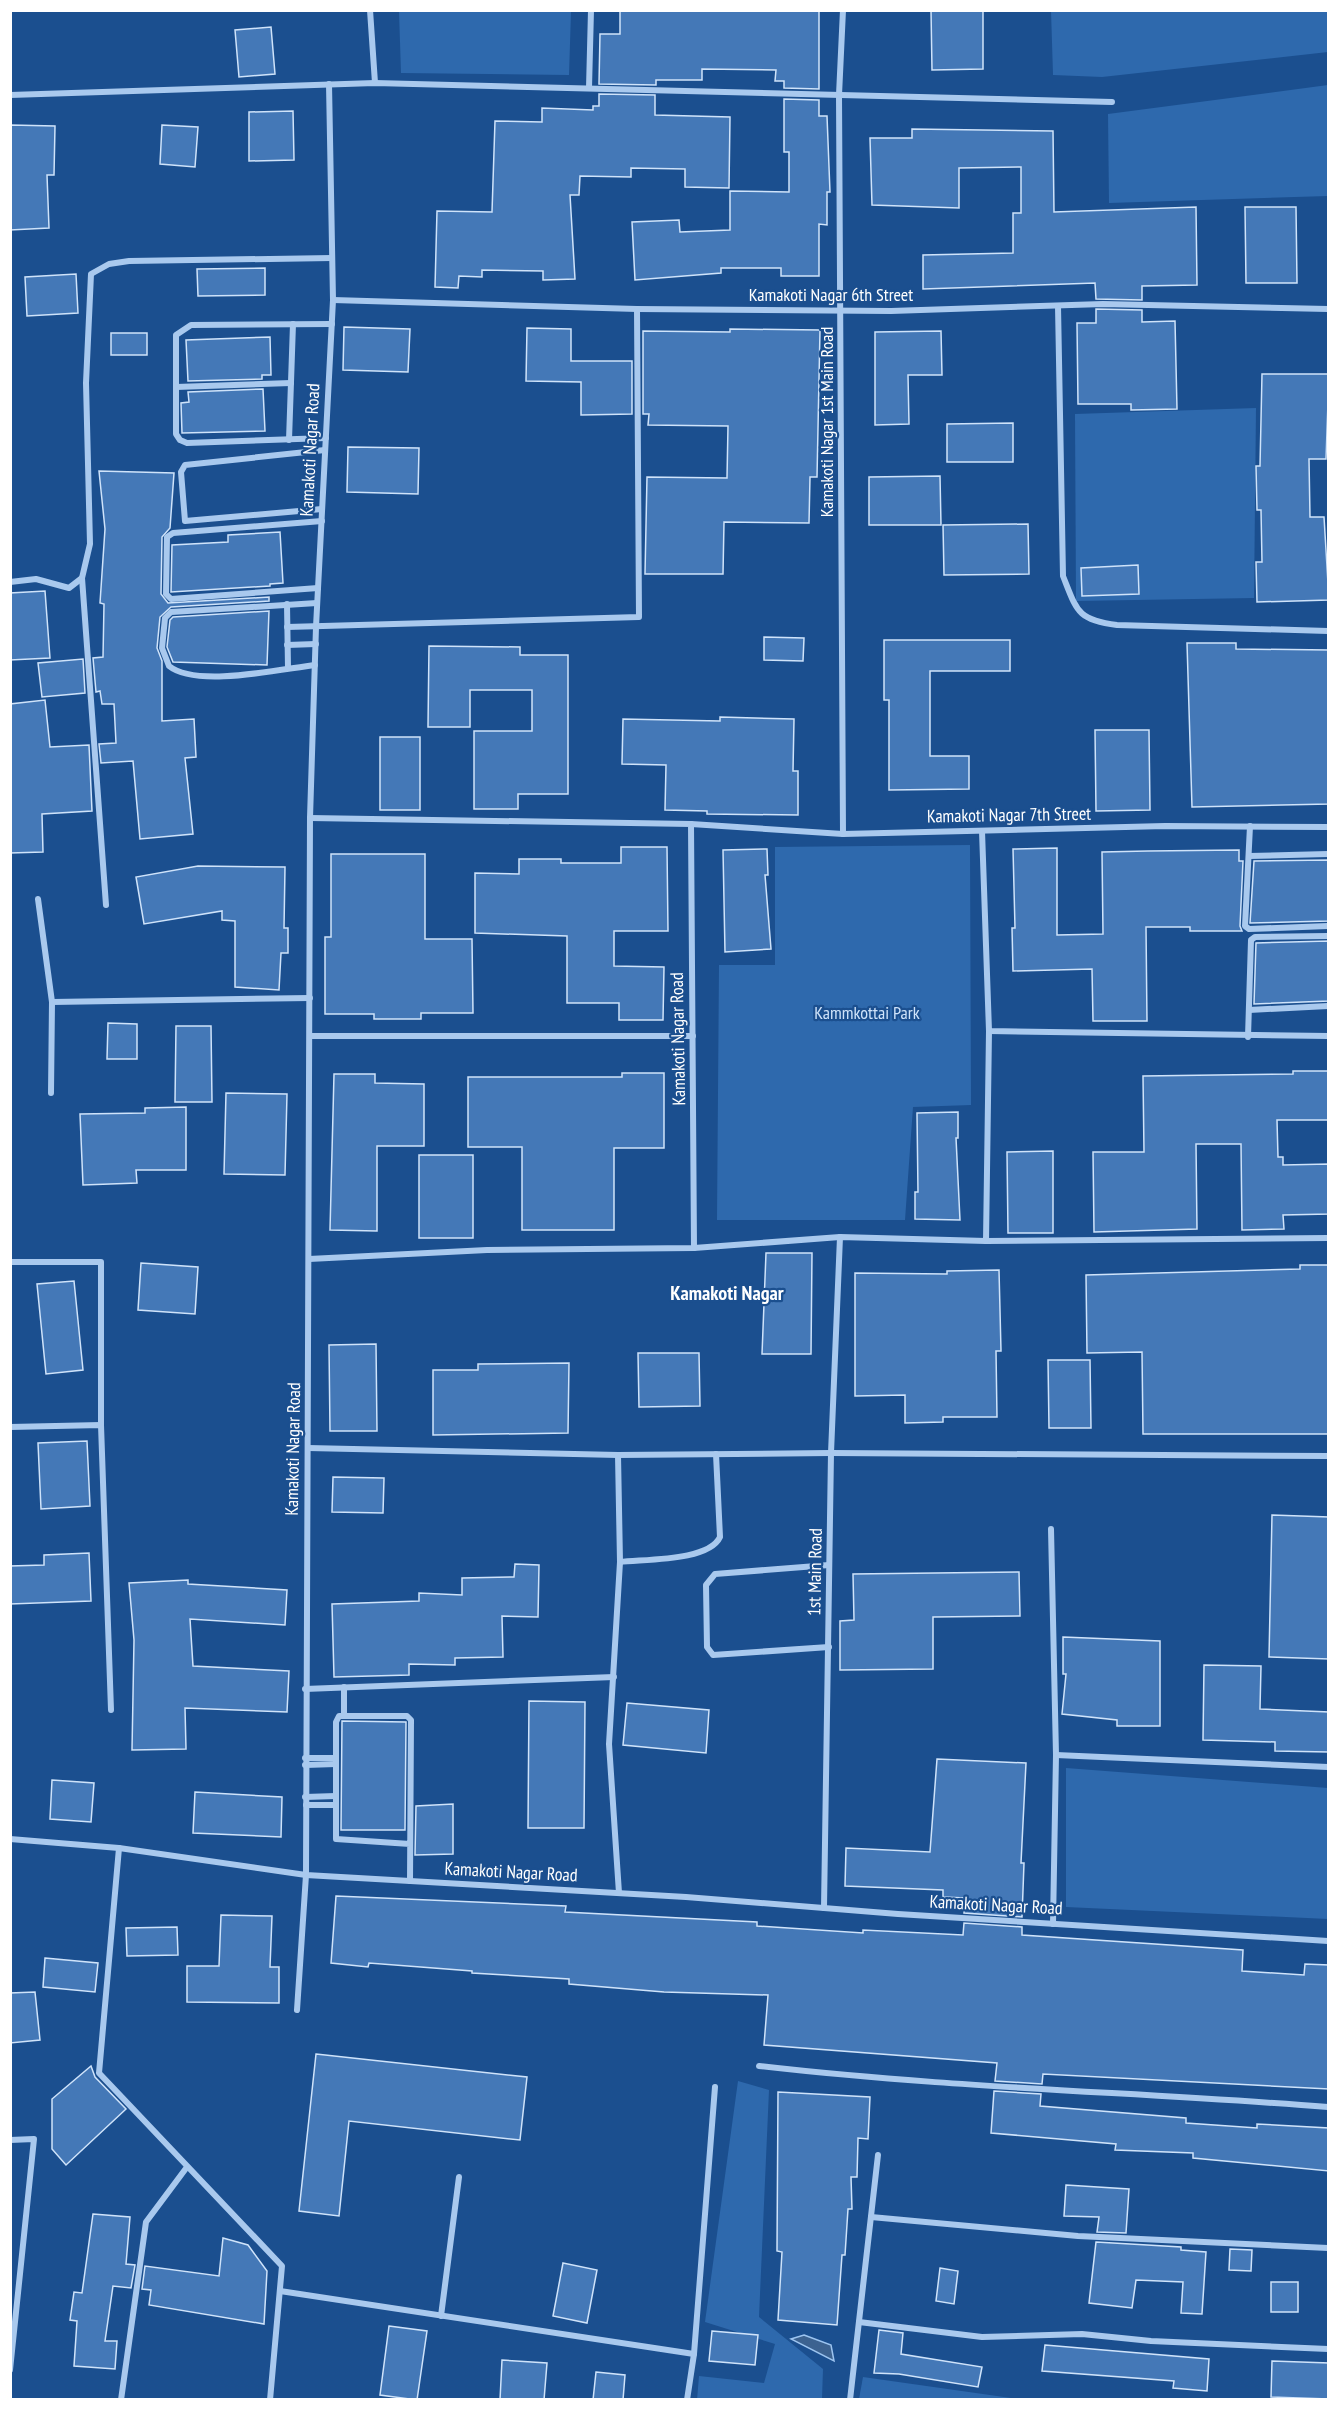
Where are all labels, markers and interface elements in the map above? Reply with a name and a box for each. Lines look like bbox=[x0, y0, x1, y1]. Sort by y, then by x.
street label: Kamakoti Nagar 6th Street bbox=[749, 283, 913, 306]
street label: Kamakoti Nagar 1st Main Road bbox=[815, 327, 838, 517]
street label: Kamakoti Nagar Road bbox=[295, 383, 324, 517]
street label: Kamakoti Nagar 7th Street bbox=[927, 802, 1091, 827]
street label: Kamakoti Nagar Road bbox=[665, 972, 690, 1106]
park label: Kammkottai Park bbox=[814, 1001, 920, 1024]
district label: Kamakoti Nagar bbox=[670, 1280, 784, 1306]
street label: Kamakoti Nagar Road bbox=[280, 1382, 305, 1516]
street label: 1st Main Road bbox=[802, 1528, 827, 1616]
street label: Kamakoti Nagar Road bbox=[444, 1857, 578, 1886]
street label: Kamakoti Nagar Road bbox=[929, 1890, 1063, 1919]

